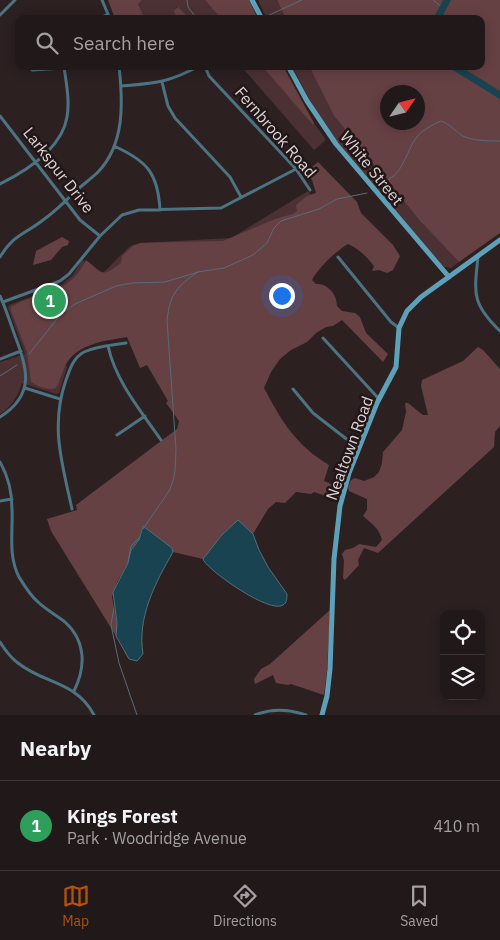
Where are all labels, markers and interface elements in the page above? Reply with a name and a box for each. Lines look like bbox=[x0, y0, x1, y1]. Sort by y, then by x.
search box bbox=[15, 15, 485, 70]
icon: search bbox=[33, 29, 61, 57]
text: Search here bbox=[73, 31, 175, 55]
street label: Fernbrook Road bbox=[231, 82, 321, 182]
north arrow bbox=[380, 85, 425, 130]
street label: Larkspur Drive bbox=[19, 123, 99, 217]
street label: White Street bbox=[336, 127, 408, 209]
pin: 1 bbox=[34, 282, 66, 320]
your location bbox=[269, 283, 295, 309]
street label: Nealtown Road bbox=[321, 393, 377, 503]
map controls bbox=[440, 610, 485, 700]
button: locate bbox=[440, 610, 485, 655]
button: layers bbox=[440, 655, 485, 700]
text: Nearby bbox=[20, 734, 91, 762]
text: Kings Forest bbox=[67, 804, 178, 828]
text: 1 bbox=[31, 816, 41, 836]
text: 410 m bbox=[433, 816, 480, 836]
text: Park · Woodridge Avenue bbox=[67, 828, 247, 848]
tab: Map bbox=[62, 882, 90, 930]
tab: Directions bbox=[213, 882, 277, 930]
tab: Saved bbox=[400, 882, 438, 930]

